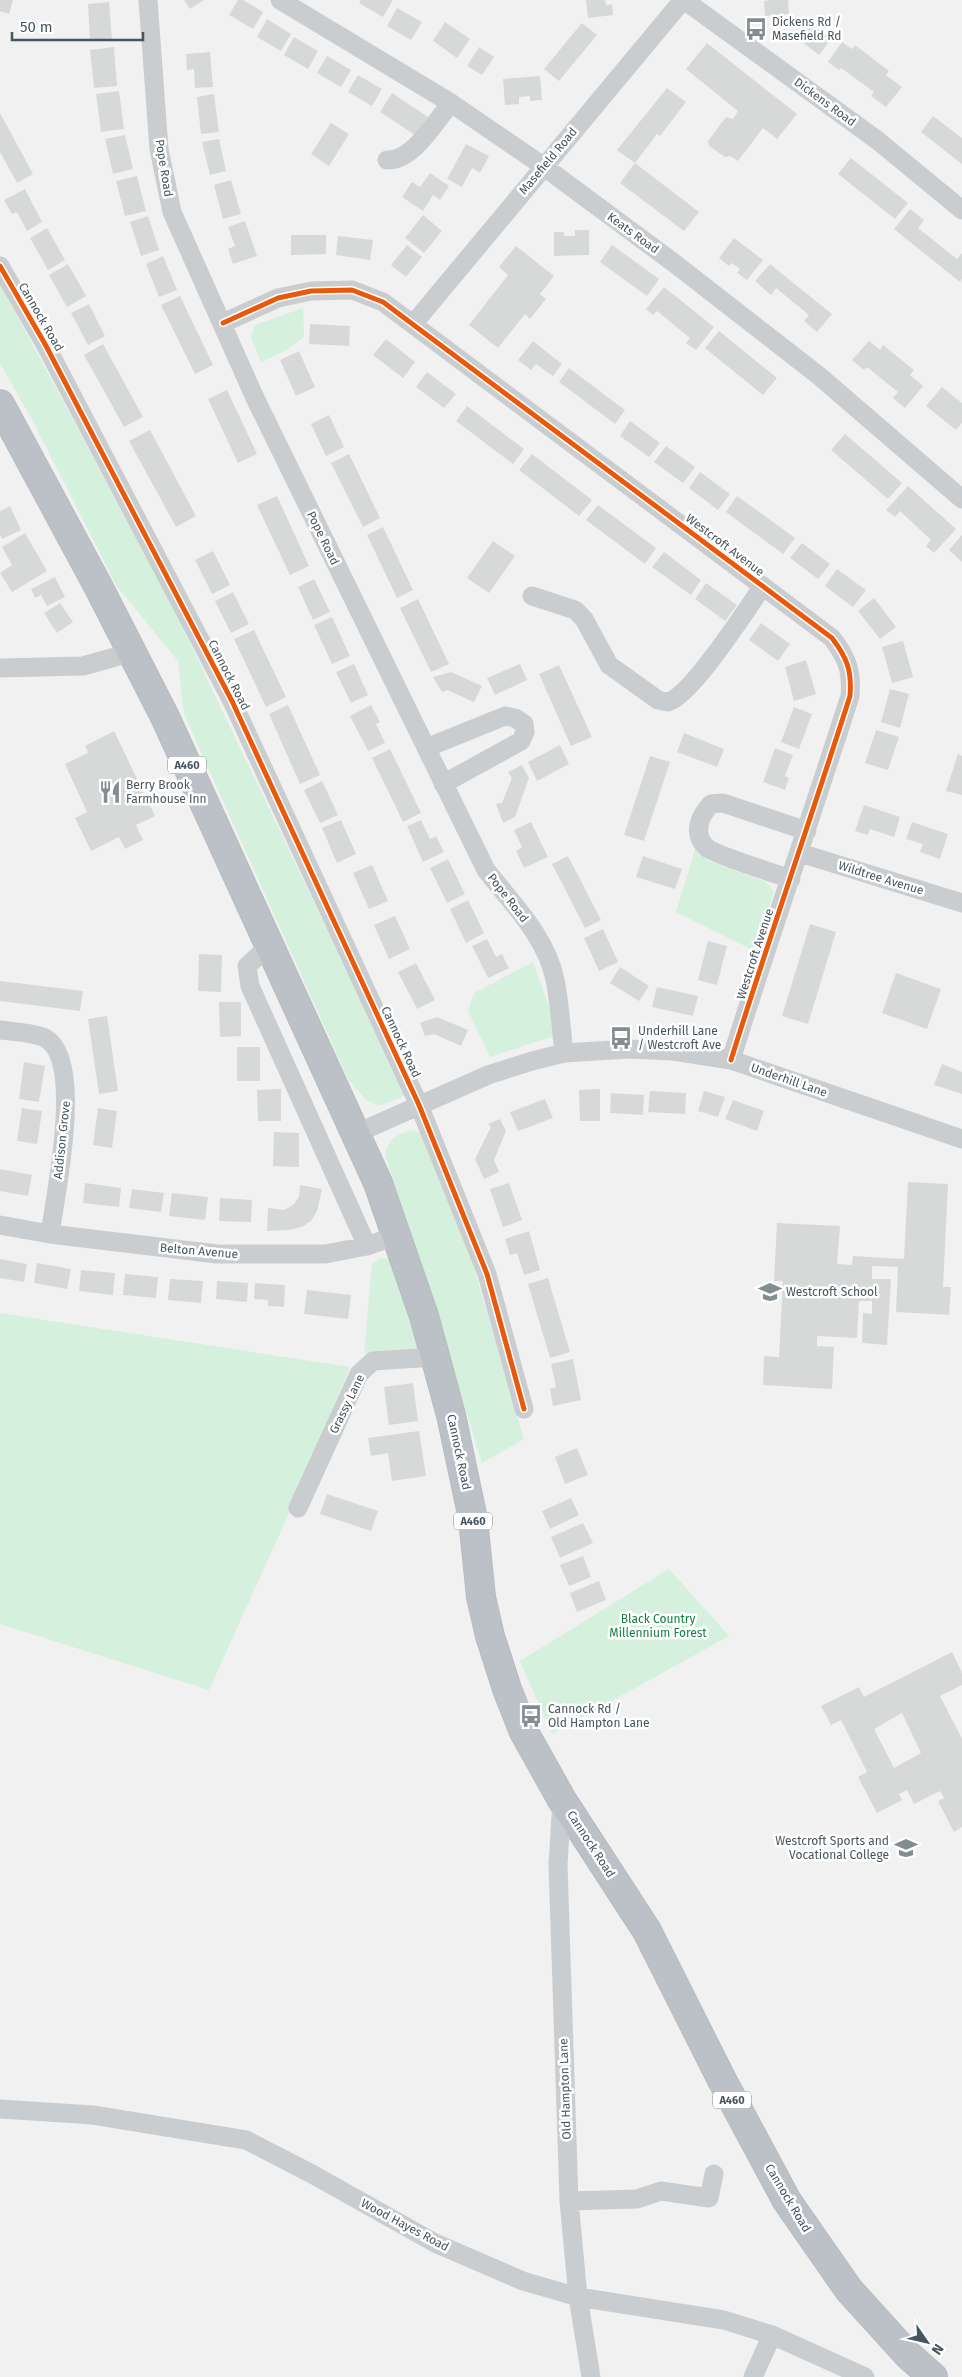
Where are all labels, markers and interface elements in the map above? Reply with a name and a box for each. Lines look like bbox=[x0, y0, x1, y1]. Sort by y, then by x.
scale bar bbox=[12, 10, 144, 42]
place label: Dickens Rd / Masefield Rd bbox=[772, 15, 841, 43]
bus stop icon: Dickens Rd / Masefield Rd bbox=[743, 16, 769, 42]
text: 50 m bbox=[20, 18, 53, 36]
street label: Dickens Road bbox=[791, 75, 859, 129]
street label: Masefield Road bbox=[516, 125, 580, 197]
street label: Pope Road bbox=[153, 138, 175, 198]
street label: Keats Road bbox=[604, 210, 662, 256]
street label: Cannock Road bbox=[16, 280, 66, 354]
street label: Pope Road bbox=[304, 509, 342, 567]
street label: Westcroft Avenue bbox=[683, 511, 767, 579]
street label: Cannock Road bbox=[205, 638, 253, 712]
road number: A460 bbox=[168, 756, 206, 774]
place label: Berry Brook Farmhouse Inn bbox=[126, 778, 207, 806]
restaurant icon: Berry Brook Farmhouse Inn bbox=[97, 779, 123, 805]
street label: Wildtree Avenue bbox=[837, 858, 925, 898]
street label: Pope Road bbox=[485, 871, 531, 925]
street label: Westcroft Avenue bbox=[734, 907, 776, 1001]
street label: Cannock Road bbox=[378, 1004, 424, 1080]
place label: Underhill Lane / Westcroft Ave bbox=[638, 1024, 721, 1052]
bus stop icon: Underhill Lane / Westcroft Ave bbox=[608, 1025, 634, 1051]
street label: Underhill Lane bbox=[749, 1060, 829, 1100]
street label: Addison Grove bbox=[51, 1100, 73, 1180]
street label: Belton Avenue bbox=[159, 1241, 239, 1261]
school or university icon: Westcroft School bbox=[757, 1279, 783, 1305]
place label: Westcroft School bbox=[786, 1285, 878, 1299]
street label: Grassy Lane bbox=[327, 1372, 367, 1436]
street label: Cannock Road bbox=[444, 1413, 474, 1491]
road number: A460 bbox=[454, 1512, 492, 1530]
park label: Black Country Millennium Forest bbox=[609, 1612, 707, 1640]
place label: Cannock Rd / Old Hampton Lane bbox=[548, 1702, 650, 1730]
bus stop icon: Cannock Rd / Old Hampton Lane bbox=[518, 1703, 544, 1729]
street label: Cannock Road bbox=[564, 1808, 618, 1880]
place label: Westcroft Sports and Vocational College bbox=[775, 1834, 889, 1862]
school or university icon: Westcroft Sports and Vocational College bbox=[893, 1835, 919, 1861]
street label: Old Hampton Lane bbox=[556, 2038, 574, 2140]
road number: A460 bbox=[713, 2092, 751, 2108]
street label: Cannock Road bbox=[762, 2161, 814, 2235]
street label: Wood Hayes Road bbox=[359, 2196, 451, 2254]
north arrow bbox=[902, 2317, 952, 2367]
text: N bbox=[928, 2340, 947, 2358]

